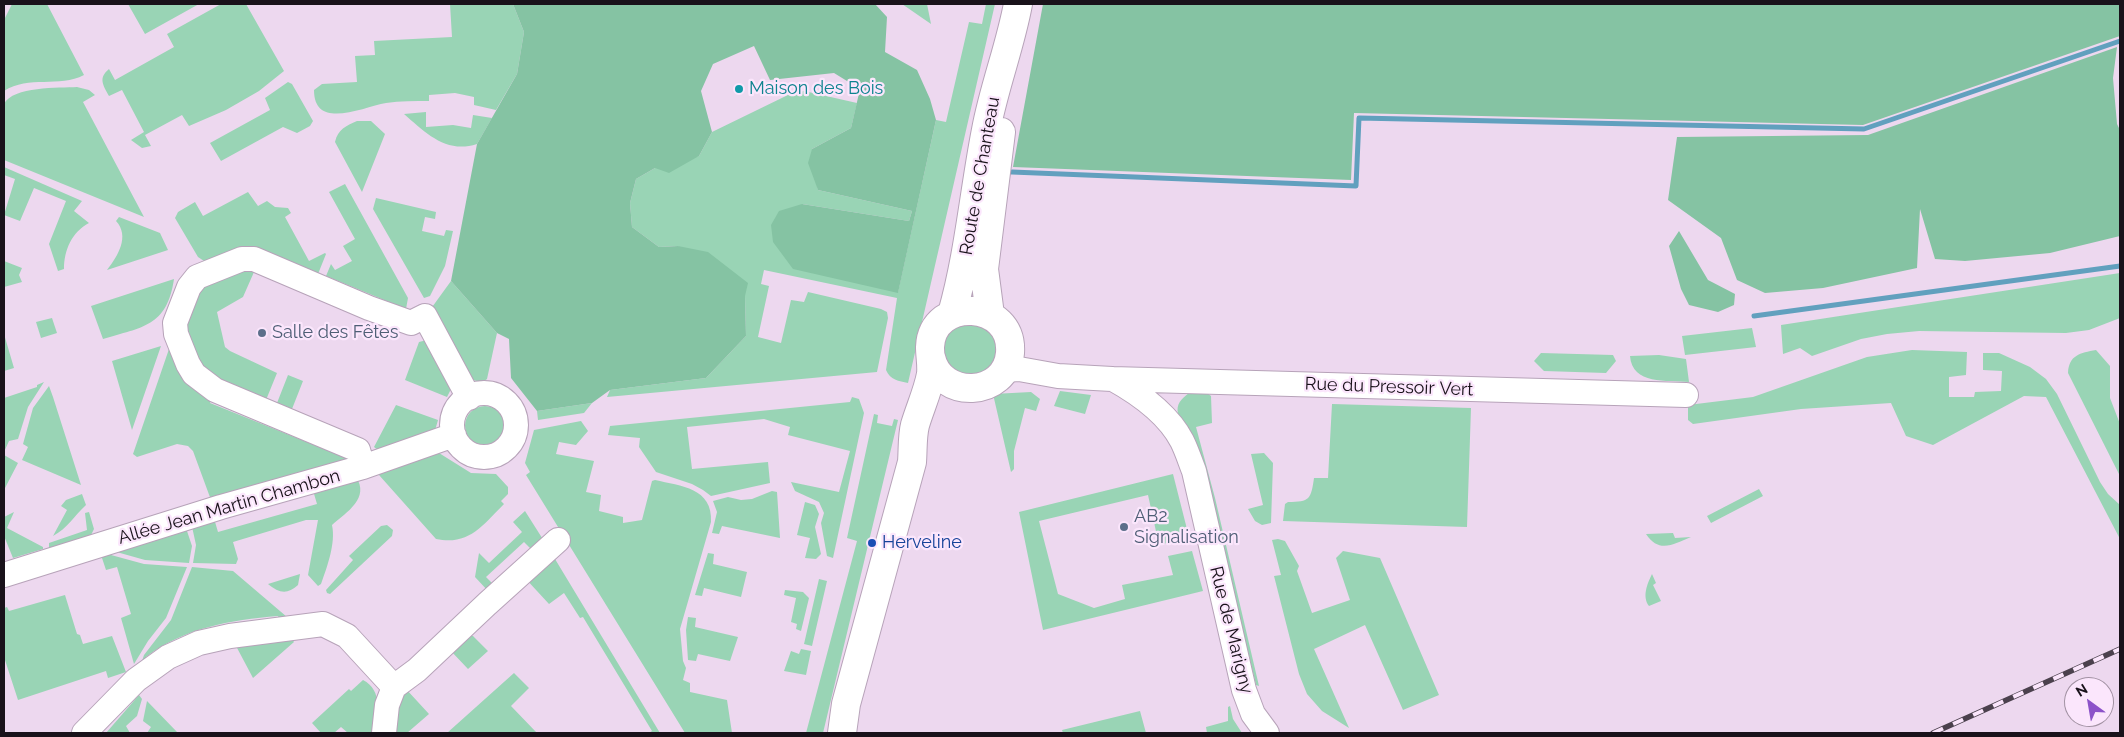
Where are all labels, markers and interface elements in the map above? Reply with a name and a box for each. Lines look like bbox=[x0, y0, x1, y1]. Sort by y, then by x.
place label: Maison des Bois bbox=[749, 78, 883, 100]
marker: Maison des Bois bbox=[733, 83, 745, 95]
street label: Route de Chanteau bbox=[955, 95, 1005, 257]
place label: Salle des Fêtes bbox=[272, 322, 398, 344]
marker: Salle des Fêtes bbox=[256, 327, 268, 339]
street label: Rue du Pressoir Vert bbox=[1304, 373, 1474, 401]
street label: Allée Jean Martin Chambon bbox=[115, 465, 343, 549]
place label: AB2 Signalisation bbox=[1134, 506, 1239, 548]
marker: AB2 Signalisation bbox=[1118, 521, 1130, 533]
place label: Herveline bbox=[882, 532, 962, 554]
marker: Herveline bbox=[866, 537, 878, 549]
street label: Rue de Marigny bbox=[1205, 564, 1257, 696]
north arrow bbox=[2064, 677, 2114, 727]
text: N bbox=[2073, 681, 2090, 700]

